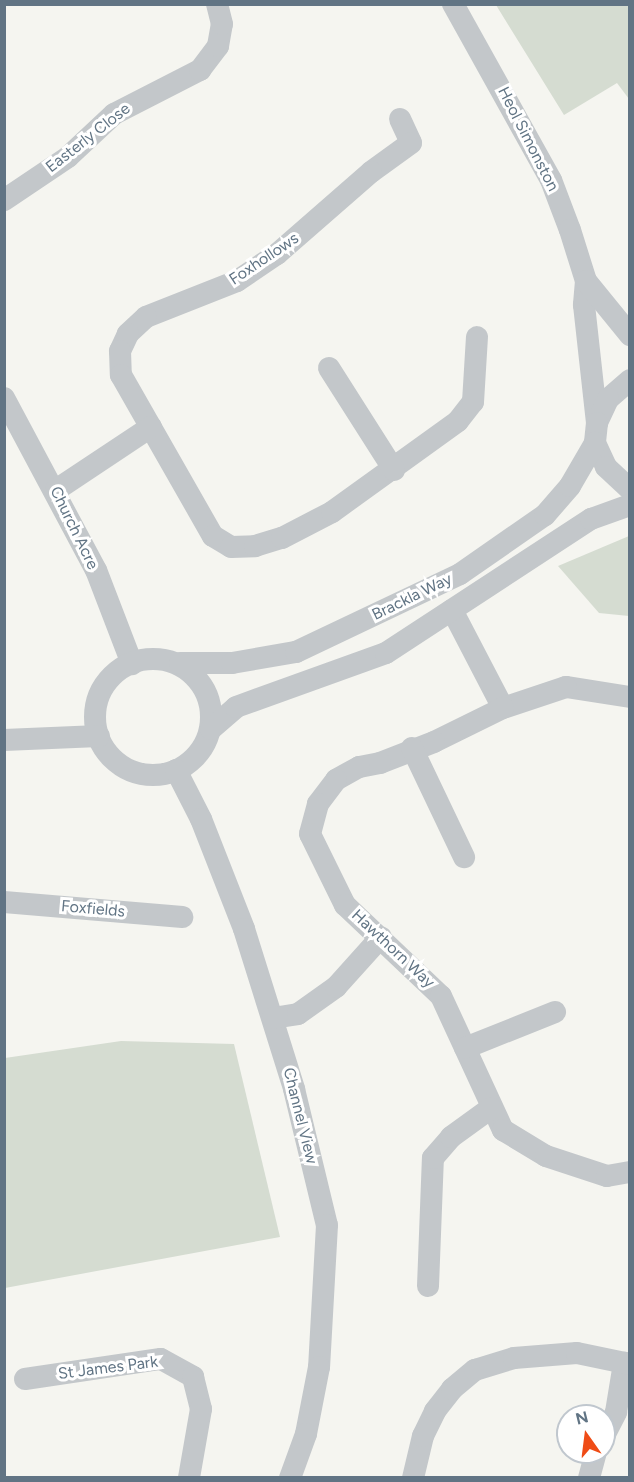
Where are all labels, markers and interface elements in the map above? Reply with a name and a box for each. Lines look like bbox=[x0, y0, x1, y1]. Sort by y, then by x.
street label: Heol Simonston bbox=[493, 84, 563, 194]
street label: Easterly Close bbox=[42, 99, 134, 177]
street label: Foxhollows bbox=[226, 229, 302, 289]
street label: Church Acre bbox=[46, 483, 102, 573]
street label: Brackla Way bbox=[369, 569, 455, 625]
street label: Foxfields bbox=[60, 897, 126, 921]
street label: Hawthorn Way bbox=[348, 906, 438, 992]
street label: Channel View bbox=[279, 1066, 321, 1166]
street label: St James Park bbox=[57, 1352, 159, 1384]
north arrow bbox=[556, 1404, 616, 1464]
text: N bbox=[574, 1407, 590, 1429]

